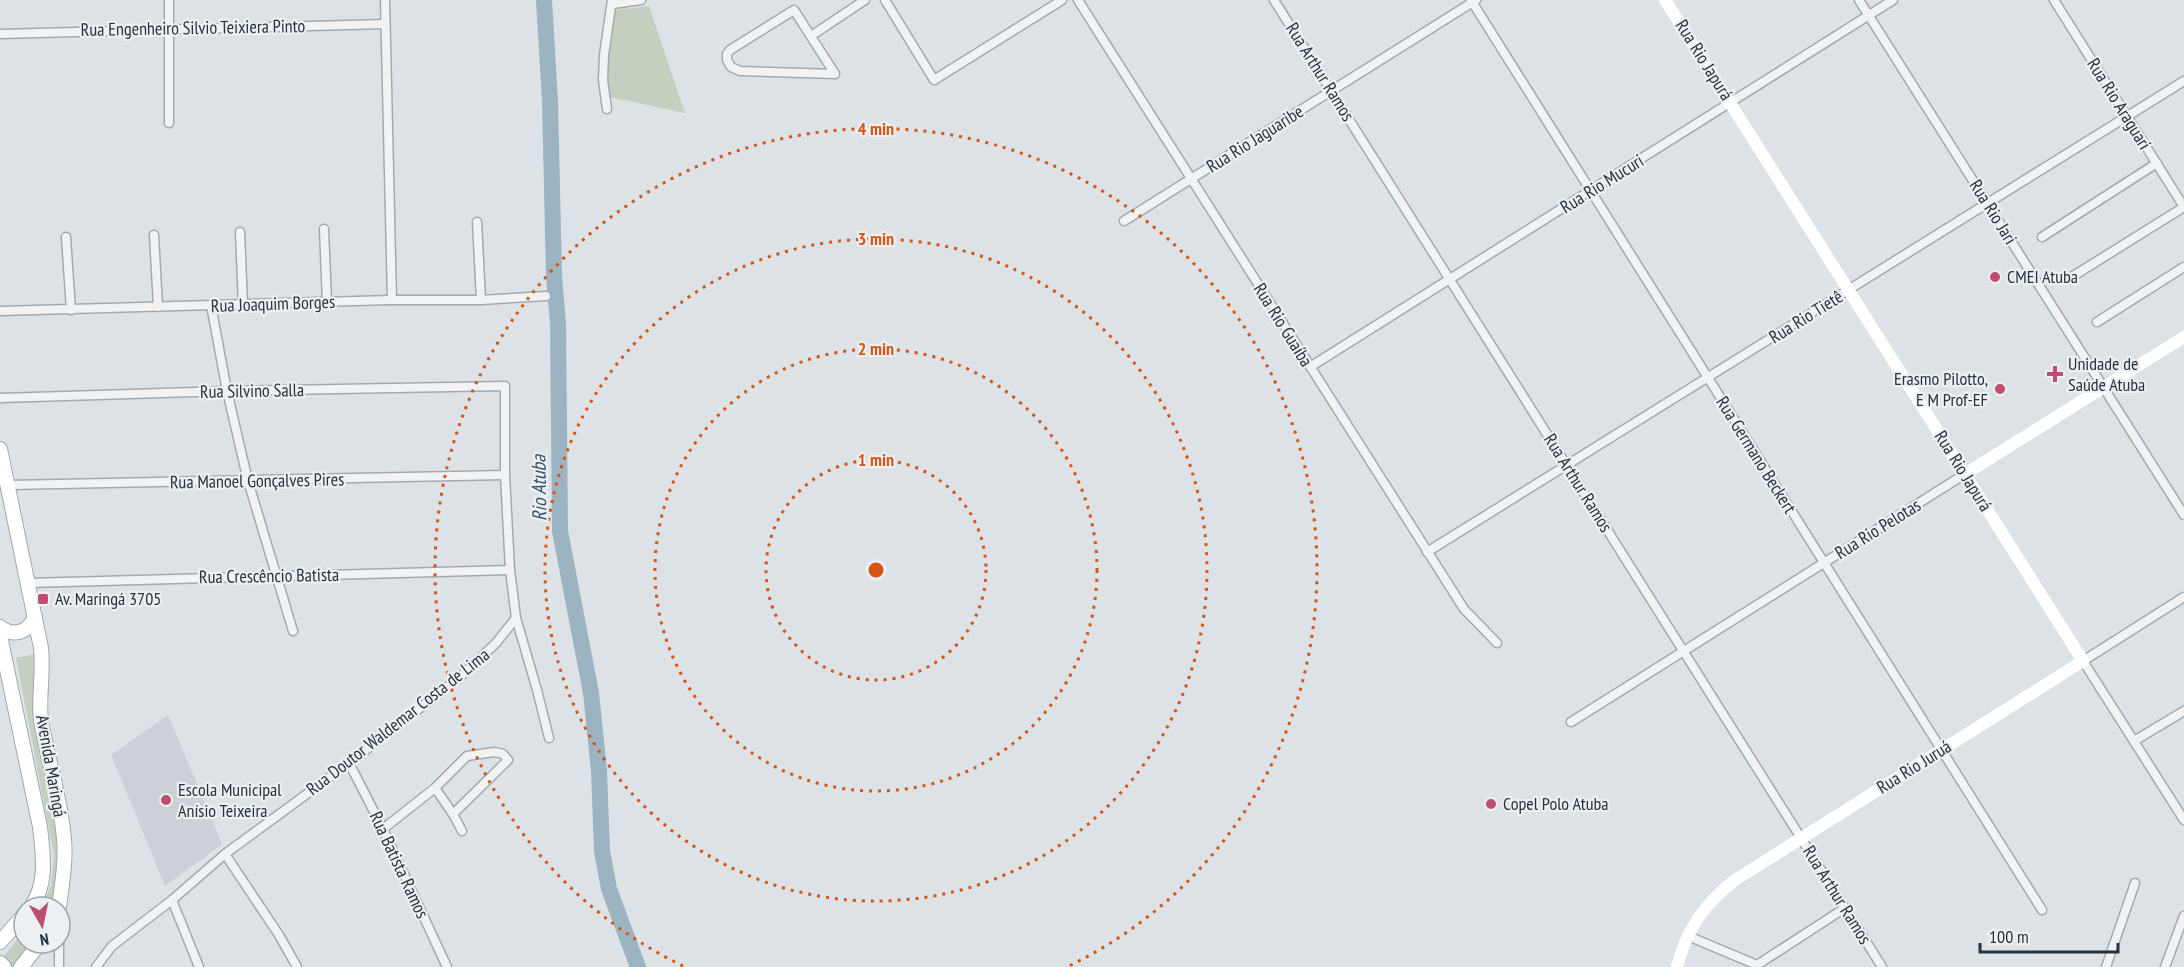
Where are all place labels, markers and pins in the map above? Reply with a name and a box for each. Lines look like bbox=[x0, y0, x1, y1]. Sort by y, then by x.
place label: CMEI Atuba bbox=[2007, 265, 2078, 288]
marker: CMEI Atuba bbox=[1988, 270, 2002, 284]
place label: Unidade de Saúde Atuba bbox=[2068, 352, 2145, 396]
marker: Unidade de Saúde Atuba bbox=[2046, 365, 2064, 383]
place label: Erasmo Pilotto, E M Prof-EF bbox=[1894, 367, 1988, 411]
marker: Erasmo Pilotto, E M Prof-EF bbox=[1993, 382, 2007, 396]
centre of rings bbox=[866, 560, 886, 580]
place label: Av. Maringá 3705 bbox=[55, 587, 161, 610]
marker: Av. Maringá 3705 bbox=[36, 592, 50, 606]
place label: Escola Municipal Anísio Teixeira bbox=[178, 778, 282, 822]
place label: Copel Polo Atuba bbox=[1503, 792, 1609, 815]
marker: Escola Municipal Anísio Teixeira bbox=[159, 793, 173, 807]
marker: Copel Polo Atuba bbox=[1484, 797, 1498, 811]

